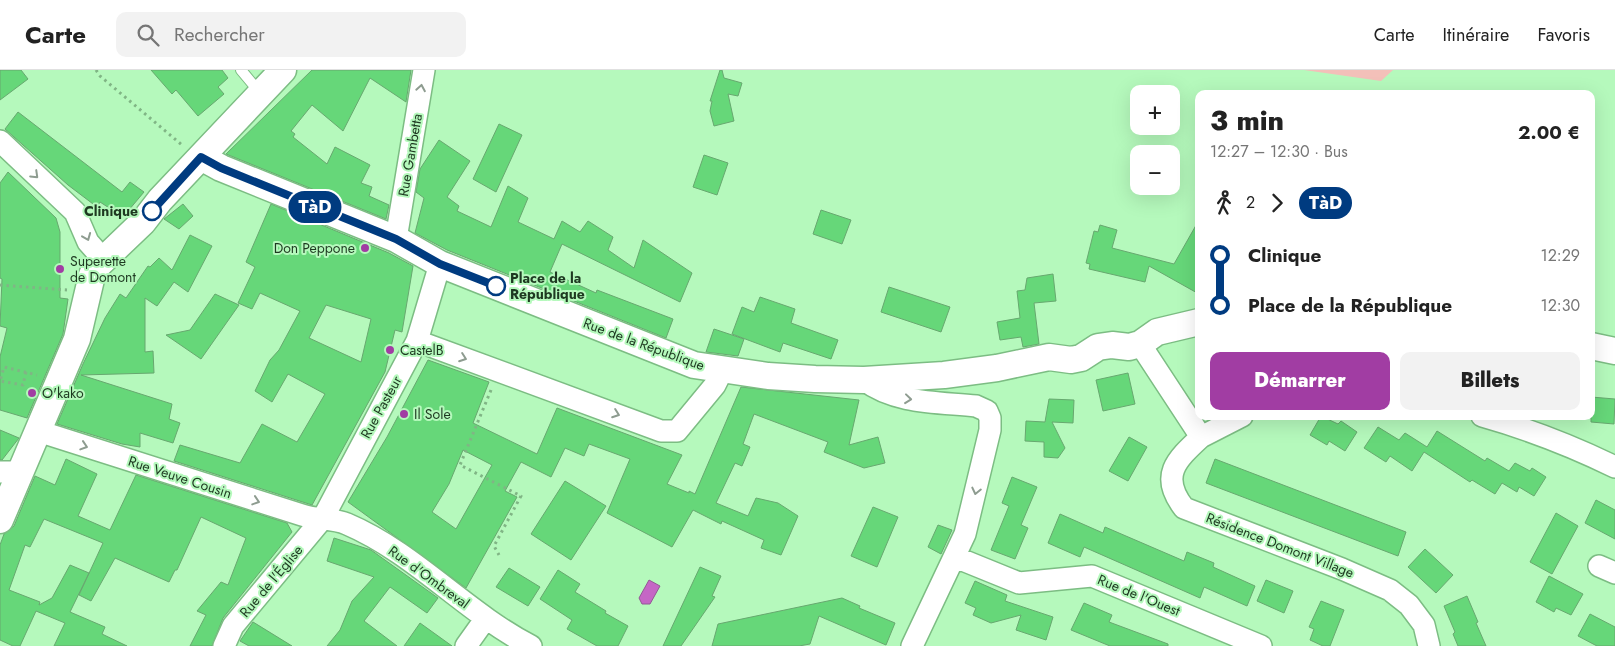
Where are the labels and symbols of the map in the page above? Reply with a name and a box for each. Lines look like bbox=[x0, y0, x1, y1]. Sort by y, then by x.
one-way arrow bbox=[416, 83, 426, 92]
street label: Rue Gambetta bbox=[393, 112, 427, 198]
one-way arrow bbox=[30, 169, 39, 178]
line badge: TàD bbox=[286, 191, 344, 223]
place label: Clinique bbox=[84, 201, 138, 221]
marker: Clinique bbox=[142, 201, 162, 221]
one-way arrow bbox=[81, 232, 91, 241]
place label: Don Peppone bbox=[274, 238, 355, 258]
marker: Don Peppone bbox=[359, 242, 371, 254]
place label: Superette de Domont bbox=[70, 251, 136, 287]
marker: Superette de Domont bbox=[54, 263, 66, 275]
place label: Place de la République bbox=[510, 268, 585, 304]
marker: Place de la République bbox=[486, 276, 506, 296]
street label: Rue de la République bbox=[580, 313, 708, 375]
place label: CastelB bbox=[400, 340, 444, 360]
marker: CastelB bbox=[384, 344, 396, 356]
one-way arrow bbox=[458, 352, 467, 362]
street label: Rue Pasteur bbox=[356, 372, 407, 442]
place label: O'kako bbox=[42, 383, 84, 403]
marker: O'kako bbox=[26, 387, 38, 399]
one-way arrow bbox=[904, 393, 912, 404]
place label: Il Sole bbox=[414, 404, 451, 424]
marker: Il Sole bbox=[398, 408, 410, 420]
one-way arrow bbox=[611, 408, 619, 418]
one-way arrow bbox=[80, 441, 88, 451]
street label: Rue Veuve Cousin bbox=[126, 451, 234, 503]
one-way arrow bbox=[971, 486, 982, 495]
one-way arrow bbox=[251, 495, 260, 505]
street label: Résidence Domont Village bbox=[1203, 508, 1357, 582]
street label: Rue de l'Église bbox=[235, 541, 307, 621]
street label: Rue d'Ombreval bbox=[384, 541, 474, 613]
street label: Rue de l'Ouest bbox=[1095, 569, 1184, 621]

